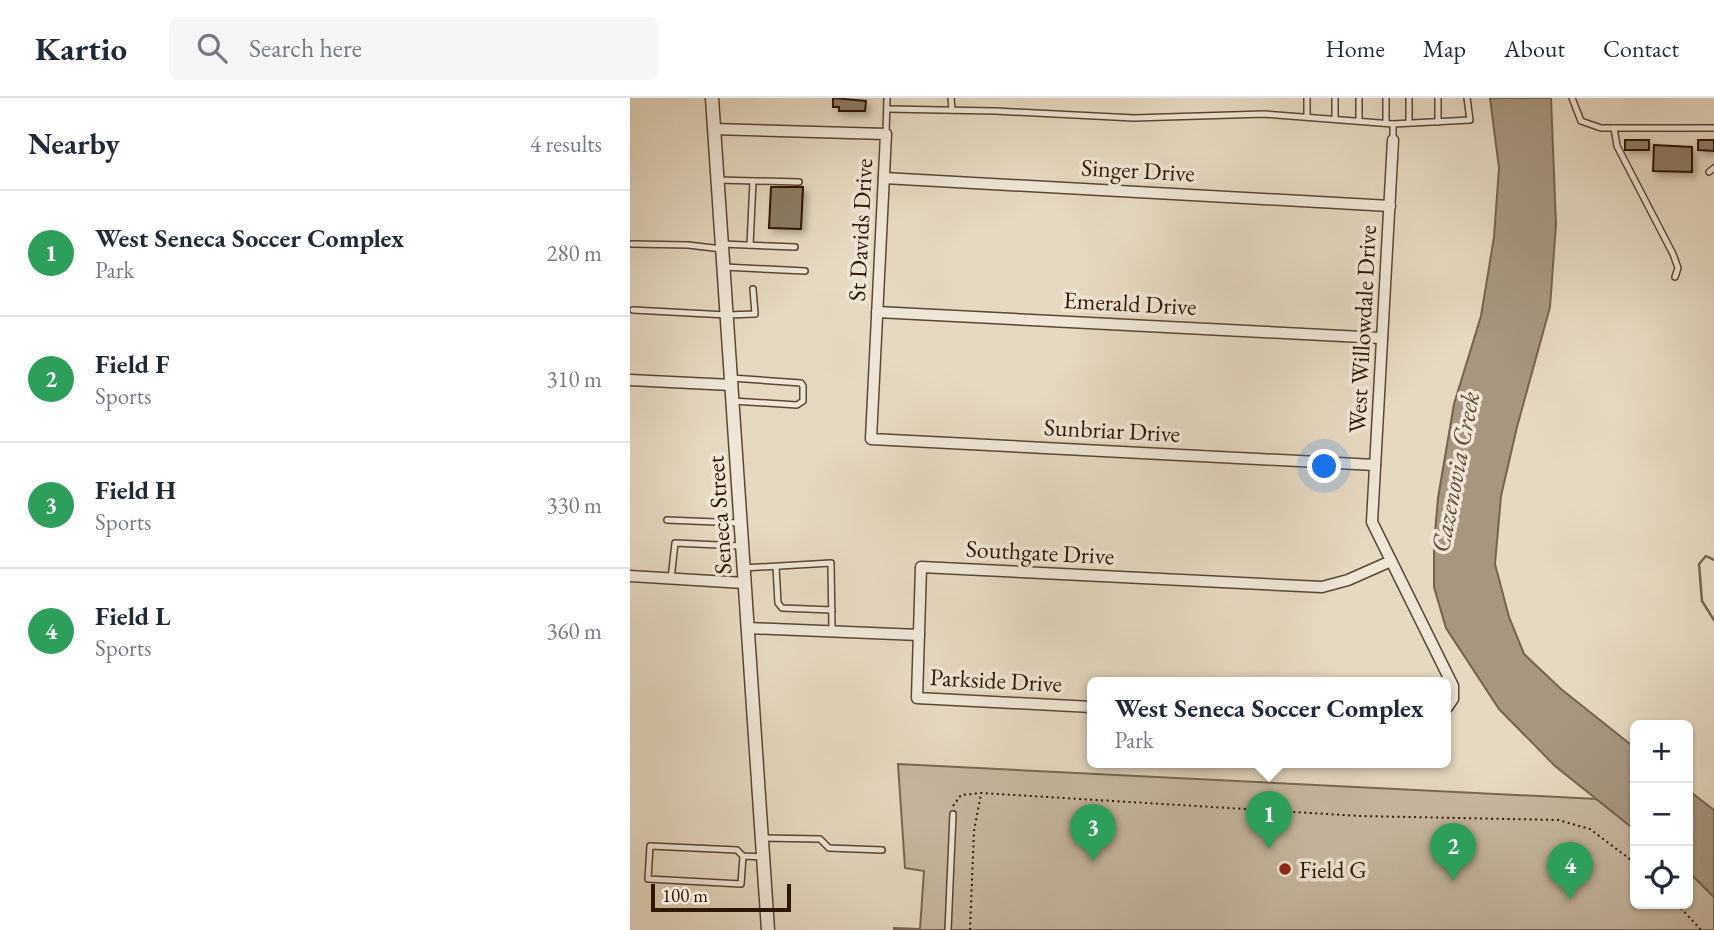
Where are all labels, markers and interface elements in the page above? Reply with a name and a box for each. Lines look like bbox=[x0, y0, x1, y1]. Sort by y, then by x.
search box bbox=[169, 17, 659, 80]
text: Kartio bbox=[35, 27, 127, 70]
icon: search bbox=[193, 29, 231, 67]
text: Search here bbox=[249, 31, 362, 65]
text: Home bbox=[1325, 33, 1385, 64]
text: Map bbox=[1423, 33, 1466, 64]
text: About bbox=[1504, 33, 1565, 64]
text: Contact bbox=[1603, 33, 1679, 64]
text: Nearby bbox=[28, 124, 120, 163]
text: 4 results bbox=[530, 129, 602, 159]
street label: Singer Drive bbox=[1080, 152, 1196, 188]
street label: St Davids Drive bbox=[841, 158, 879, 302]
text: West Seneca Soccer Complex bbox=[95, 221, 404, 255]
street label: West Willowdale Drive bbox=[1341, 224, 1383, 434]
text: 1 bbox=[45, 238, 57, 268]
text: 280 m bbox=[546, 238, 602, 268]
text: Park bbox=[95, 255, 134, 285]
street label: Emerald Drive bbox=[1063, 284, 1197, 322]
text: Field F bbox=[95, 347, 169, 381]
text: 2 bbox=[45, 364, 57, 394]
text: 310 m bbox=[546, 364, 602, 394]
text: Sports bbox=[95, 381, 151, 411]
water label: Cazenovia Creek bbox=[1423, 389, 1487, 555]
street label: Sunbriar Drive bbox=[1043, 411, 1181, 449]
your location bbox=[1307, 449, 1341, 483]
street label: Seneca Street bbox=[699, 454, 739, 575]
text: Field H bbox=[95, 473, 176, 507]
text: 3 bbox=[45, 490, 57, 520]
text: 330 m bbox=[546, 490, 602, 520]
text: Sports bbox=[95, 507, 151, 537]
street label: Southgate Drive bbox=[965, 533, 1115, 571]
text: Field L bbox=[95, 599, 170, 633]
text: 4 bbox=[45, 616, 57, 646]
text: 360 m bbox=[546, 616, 602, 646]
text: Sports bbox=[95, 633, 151, 663]
street label: Parkside Drive bbox=[929, 661, 1063, 699]
popup bbox=[1087, 677, 1451, 768]
text: West Seneca Soccer Complex bbox=[1114, 691, 1424, 725]
map controls bbox=[1630, 720, 1693, 909]
button: + bbox=[1630, 720, 1693, 783]
text: Park bbox=[1114, 725, 1154, 755]
button: − bbox=[1630, 783, 1693, 846]
pin: 1 bbox=[1246, 791, 1292, 849]
pin: 3 bbox=[1070, 804, 1116, 862]
pin: 2 bbox=[1430, 823, 1476, 881]
pin: 4 bbox=[1547, 842, 1593, 900]
button: locate bbox=[1630, 846, 1693, 909]
place label: Field G bbox=[1299, 854, 1367, 885]
marker: Field G bbox=[1277, 861, 1293, 877]
scale bar bbox=[651, 881, 791, 913]
text: 100 m bbox=[662, 883, 708, 908]

